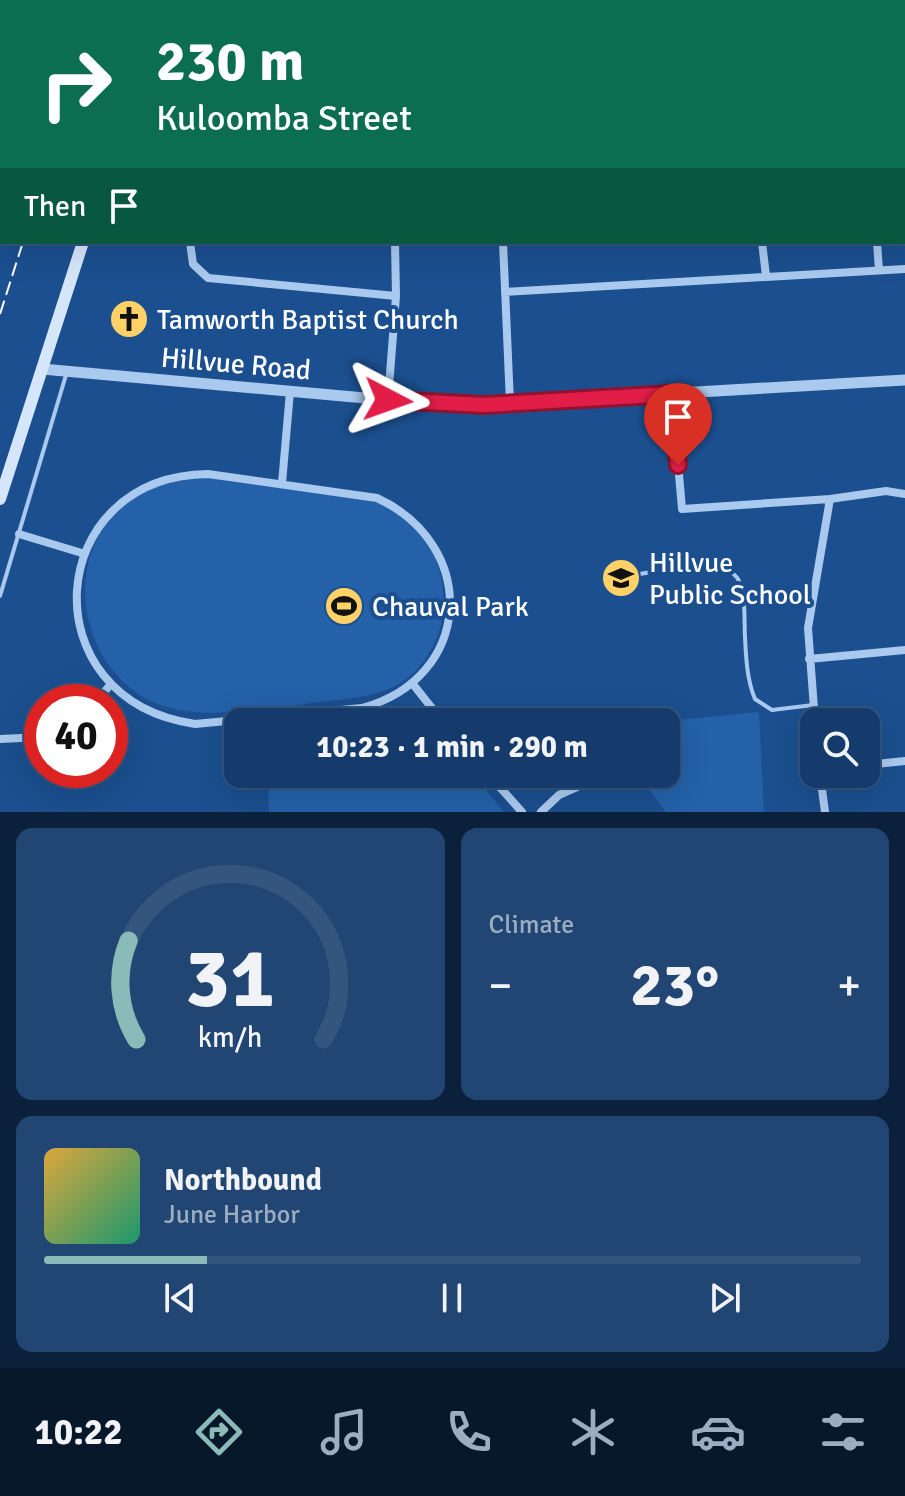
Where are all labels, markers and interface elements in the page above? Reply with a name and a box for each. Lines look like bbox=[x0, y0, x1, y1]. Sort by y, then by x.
text: 230 m bbox=[156, 27, 304, 96]
icon: right bbox=[24, 32, 128, 136]
text: Kuloomba Street bbox=[156, 96, 412, 141]
icon: arrive bbox=[102, 184, 146, 228]
text: Then bbox=[24, 188, 86, 225]
church icon: Tamworth Baptist Church bbox=[108, 298, 150, 340]
place label: Tamworth Baptist Church bbox=[157, 303, 459, 337]
street label: Hillvue Road bbox=[159, 341, 312, 387]
position arrow bbox=[346, 358, 430, 442]
pin bbox=[644, 383, 712, 465]
icon: arrive bbox=[656, 395, 700, 439]
place label: Hillvue Public School bbox=[649, 546, 811, 612]
school or university icon: Hillvue Public School bbox=[600, 557, 642, 599]
sports icon: Chauval Park bbox=[323, 585, 365, 627]
place label: Chauval Park bbox=[372, 590, 529, 624]
speed limit sign: 40 bbox=[24, 684, 128, 788]
map controls bbox=[800, 708, 880, 788]
button: search bbox=[800, 708, 880, 788]
text: 10:23 · 1 min · 290 m bbox=[316, 729, 588, 766]
text: Climate bbox=[489, 909, 574, 941]
text: 31 bbox=[185, 928, 275, 1030]
text: 23° bbox=[630, 949, 719, 1023]
text: − bbox=[489, 959, 512, 1013]
text: + bbox=[837, 959, 861, 1013]
text: km/h bbox=[198, 1020, 263, 1055]
text: Northbound bbox=[164, 1162, 322, 1199]
text: June Harbor bbox=[164, 1199, 300, 1231]
icon: previous bbox=[158, 1276, 202, 1320]
icon: pause bbox=[430, 1276, 474, 1320]
icon: next bbox=[703, 1276, 747, 1320]
icon: directions bbox=[191, 1404, 247, 1460]
icon: music bbox=[316, 1404, 372, 1460]
icon: phone bbox=[441, 1404, 497, 1460]
icon: climate bbox=[565, 1404, 621, 1460]
icon: car bbox=[690, 1404, 746, 1460]
icon: filters bbox=[815, 1404, 871, 1460]
text: 10:22 bbox=[34, 1410, 123, 1455]

